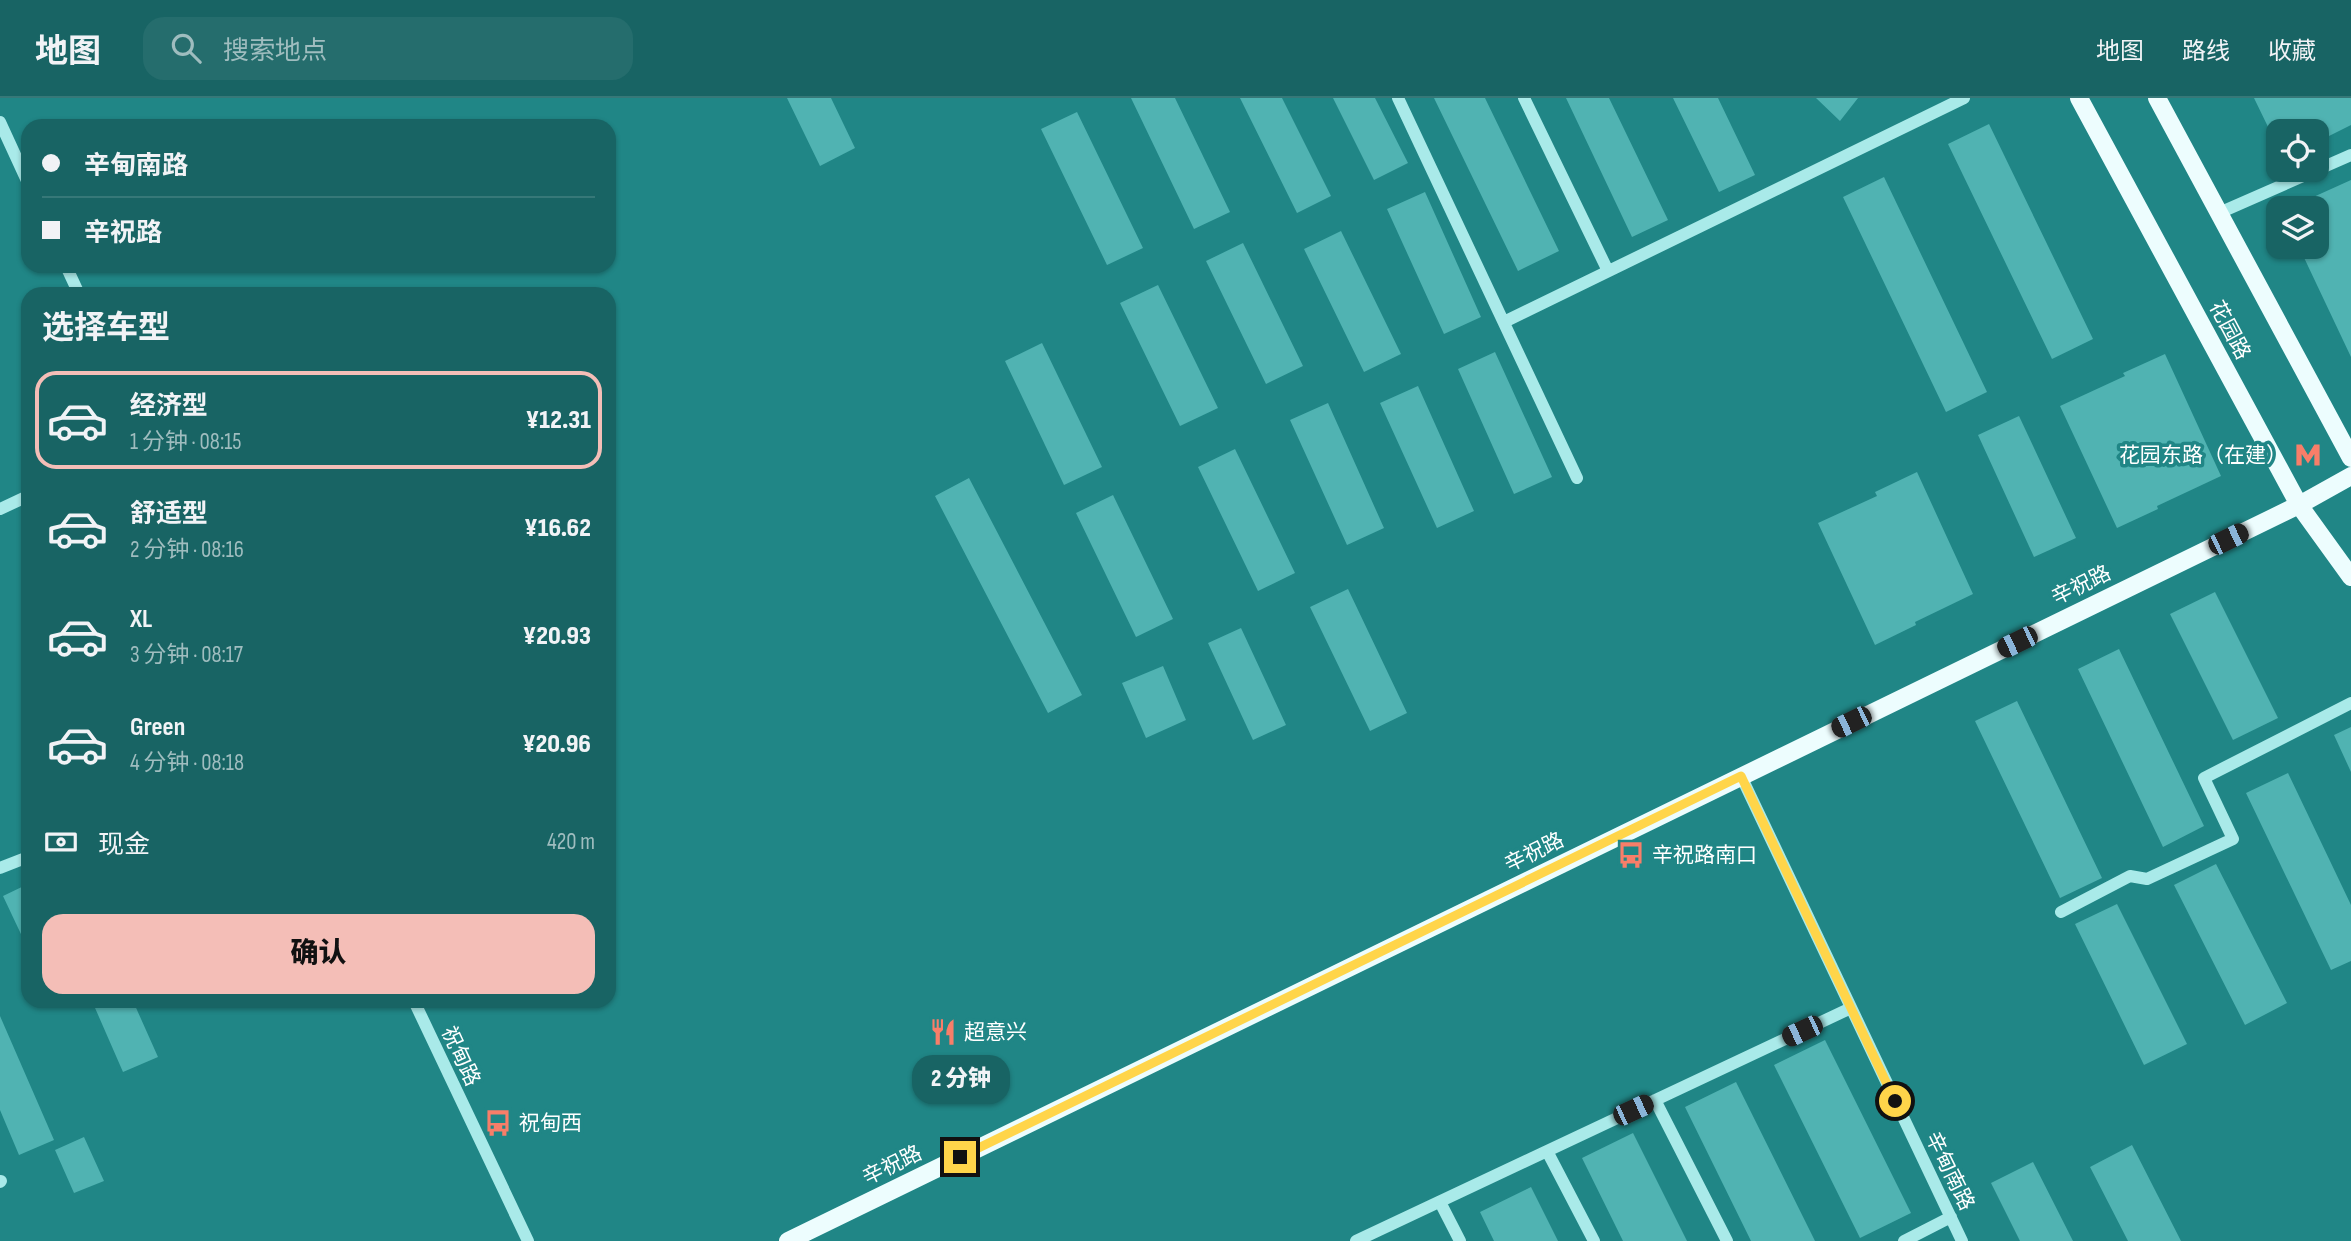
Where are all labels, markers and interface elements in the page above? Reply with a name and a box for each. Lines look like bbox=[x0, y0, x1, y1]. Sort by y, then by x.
search box bbox=[143, 17, 633, 80]
icon: search bbox=[167, 29, 205, 67]
text: 地图 bbox=[35, 32, 101, 72]
text: 搜索地点 bbox=[223, 36, 327, 67]
text: 地图 bbox=[2096, 37, 2144, 66]
text: 路线 bbox=[2182, 37, 2230, 66]
text: 收藏 bbox=[2268, 37, 2316, 66]
map controls bbox=[2266, 119, 2329, 259]
button: locate bbox=[2266, 119, 2329, 182]
text: 辛甸南路 bbox=[84, 151, 188, 182]
button: layers bbox=[2266, 196, 2329, 259]
text: 辛祝路 bbox=[84, 218, 162, 249]
street label: 花园路 bbox=[2204, 297, 2255, 364]
text: 选择车型 bbox=[42, 309, 170, 348]
icon: car bbox=[46, 389, 109, 452]
text: 经济型 bbox=[130, 391, 208, 422]
text: ¥12.31 bbox=[526, 405, 591, 436]
text: 1 分钟 · 08:15 bbox=[130, 428, 242, 456]
metro station icon: 花园东路（在建） bbox=[2293, 440, 2323, 470]
place label: 花园东路（在建） bbox=[2119, 443, 2287, 468]
icon: car bbox=[46, 497, 109, 560]
text: 舒适型 bbox=[130, 499, 208, 530]
text: ¥16.62 bbox=[524, 513, 591, 544]
car bbox=[2205, 520, 2252, 558]
text: 2 分钟 · 08:16 bbox=[130, 536, 244, 564]
street label: 辛祝路 bbox=[2047, 560, 2115, 610]
text: XL bbox=[130, 604, 152, 635]
icon: car bbox=[46, 605, 109, 668]
text: ¥20.93 bbox=[523, 621, 591, 652]
car bbox=[1994, 623, 2041, 661]
text: 3 分钟 · 08:17 bbox=[130, 641, 243, 669]
car bbox=[1828, 703, 1875, 741]
text: Green bbox=[130, 712, 185, 743]
icon: car bbox=[46, 713, 109, 776]
text: ¥20.96 bbox=[522, 729, 591, 760]
text: 4 分钟 · 08:18 bbox=[130, 749, 244, 777]
icon: cash bbox=[42, 823, 80, 861]
street label: 辛祝路 bbox=[1500, 827, 1568, 877]
text: 420 m bbox=[547, 828, 595, 856]
text: 现金 bbox=[98, 830, 150, 861]
bus stop icon: 辛祝路南口 bbox=[1616, 840, 1646, 870]
place label: 辛祝路南口 bbox=[1652, 843, 1757, 868]
button: 确认 bbox=[42, 914, 595, 994]
car bbox=[1779, 1013, 1826, 1049]
restaurant icon: 超意兴 bbox=[928, 1017, 958, 1047]
place label: 超意兴 bbox=[964, 1020, 1027, 1045]
street label: 祝甸路 bbox=[436, 1022, 485, 1090]
callout: 2 分钟 bbox=[911, 1056, 1009, 1104]
text: 2 分钟 bbox=[931, 1065, 991, 1093]
route start bbox=[1879, 1085, 1911, 1117]
car bbox=[1610, 1092, 1657, 1128]
bus stop icon: 祝甸西 bbox=[483, 1108, 513, 1138]
place label: 祝甸西 bbox=[519, 1111, 582, 1136]
street label: 辛甸南路 bbox=[1920, 1128, 1979, 1214]
street label: 辛祝路 bbox=[858, 1140, 926, 1190]
route end bbox=[944, 1141, 976, 1173]

